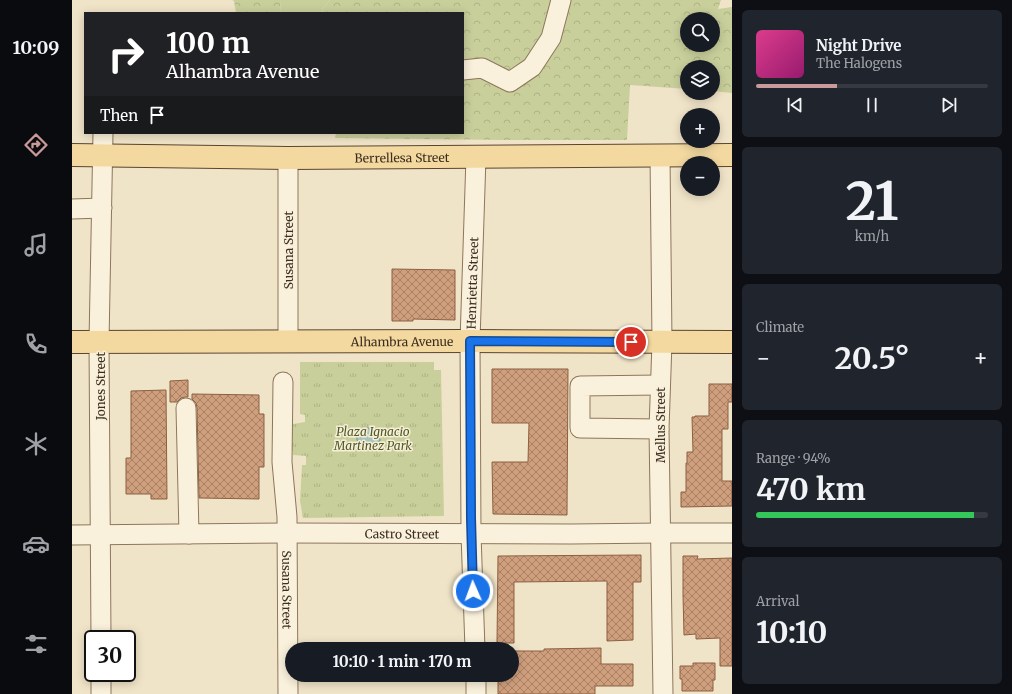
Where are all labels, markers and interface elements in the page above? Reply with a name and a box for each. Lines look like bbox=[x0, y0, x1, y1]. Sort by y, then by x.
map controls bbox=[680, 12, 720, 196]
button: search bbox=[680, 12, 720, 52]
text: 100 m bbox=[166, 25, 250, 61]
icon: right bbox=[100, 28, 152, 80]
text: 10:09 bbox=[13, 36, 59, 59]
text: Night Drive bbox=[816, 36, 901, 55]
text: The Halogens bbox=[816, 55, 902, 72]
text: Alhambra Avenue bbox=[166, 60, 319, 83]
button: layers bbox=[680, 60, 720, 100]
icon: previous bbox=[784, 94, 806, 116]
icon: pause bbox=[861, 94, 883, 116]
icon: next bbox=[938, 94, 960, 116]
icon: arrive bbox=[146, 104, 168, 126]
text: Then bbox=[100, 106, 138, 125]
button: + bbox=[680, 108, 720, 148]
icon: directions bbox=[22, 131, 50, 159]
street label: Berrellesa Street bbox=[354, 149, 450, 165]
button: − bbox=[680, 156, 720, 196]
text: 21 bbox=[845, 169, 899, 234]
street label: Susana Street bbox=[281, 210, 296, 289]
text: km/h bbox=[855, 228, 889, 245]
icon: music bbox=[22, 231, 50, 259]
street label: Henrietta Street bbox=[463, 236, 481, 330]
text: Climate bbox=[756, 319, 804, 336]
pin bbox=[614, 325, 648, 359]
icon: phone bbox=[22, 330, 50, 358]
icon: arrive bbox=[620, 331, 642, 353]
street label: Alhambra Avenue bbox=[350, 334, 453, 349]
text: 20.5° bbox=[835, 339, 909, 377]
text: − bbox=[756, 344, 771, 372]
text: + bbox=[973, 344, 988, 372]
street label: Jones Street bbox=[93, 351, 108, 421]
street label: Mellus Street bbox=[653, 387, 668, 463]
park label: Plaza Ignacio Martinez Park bbox=[333, 424, 412, 453]
icon: climate bbox=[22, 430, 50, 458]
text: Range · 94% bbox=[756, 450, 831, 467]
text: 470 km bbox=[756, 470, 866, 508]
street label: Castro Street bbox=[365, 526, 440, 541]
icon: car bbox=[22, 530, 50, 558]
street label: Susana Street bbox=[280, 550, 295, 629]
position arrow bbox=[452, 570, 494, 612]
text: Arrival bbox=[756, 593, 799, 610]
text: 10:10 bbox=[756, 613, 827, 651]
icon: filters bbox=[22, 630, 50, 658]
speed limit sign: 30 bbox=[84, 630, 136, 682]
text: 10:10 · 1 min · 170 m bbox=[333, 652, 471, 671]

